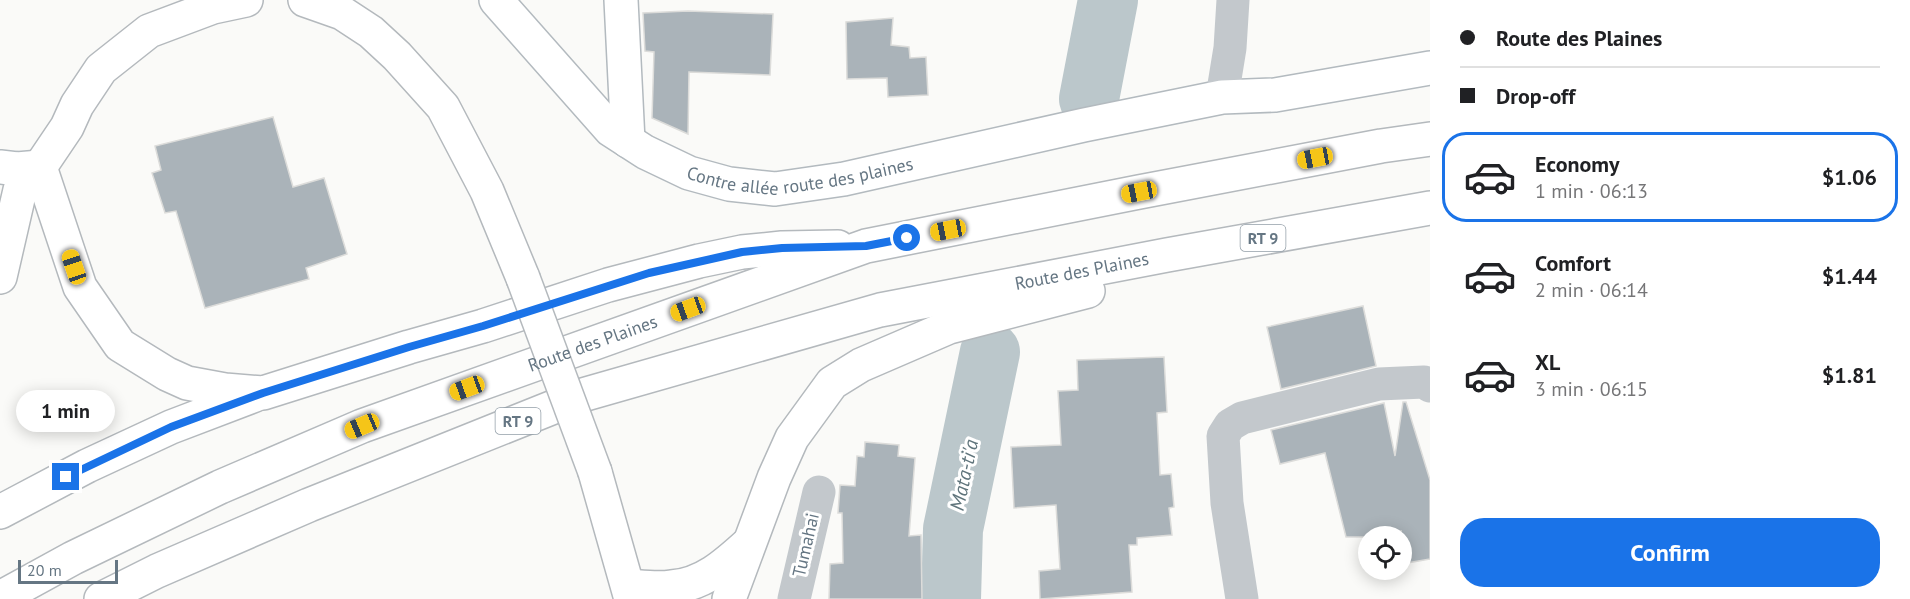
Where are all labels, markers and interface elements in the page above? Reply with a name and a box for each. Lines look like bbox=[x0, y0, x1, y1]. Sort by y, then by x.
text: Route des Plaines bbox=[1496, 24, 1662, 52]
text: Drop-off bbox=[1496, 82, 1575, 110]
car bbox=[1296, 146, 1334, 170]
icon: car bbox=[1463, 150, 1517, 204]
text: Economy bbox=[1535, 150, 1619, 178]
street label: Contre allée route des plaines bbox=[684, 152, 915, 200]
text: $1.06 bbox=[1822, 163, 1877, 191]
text: 1 min · 06:13 bbox=[1535, 178, 1648, 204]
car bbox=[1120, 180, 1158, 204]
car bbox=[929, 218, 967, 242]
route start bbox=[893, 224, 920, 251]
road number: RT 9 bbox=[1240, 225, 1286, 251]
car bbox=[60, 247, 88, 287]
street label: Route des Plaines bbox=[1013, 247, 1151, 295]
icon: car bbox=[1463, 249, 1517, 303]
text: Comfort bbox=[1535, 249, 1611, 277]
text: $1.44 bbox=[1822, 262, 1877, 290]
text: 2 min · 06:14 bbox=[1535, 277, 1648, 303]
car bbox=[668, 294, 708, 324]
street label: Route des Plaines bbox=[525, 309, 660, 377]
icon: car bbox=[1463, 348, 1517, 402]
text: XL bbox=[1535, 348, 1560, 376]
text: $1.81 bbox=[1822, 361, 1877, 389]
car bbox=[447, 373, 487, 403]
text: 3 min · 06:15 bbox=[1535, 376, 1648, 402]
callout: 1 min bbox=[16, 390, 116, 432]
text: 1 min bbox=[41, 398, 90, 424]
road number: RT 9 bbox=[496, 408, 540, 434]
car bbox=[342, 411, 382, 441]
water label: Mata-ti'a bbox=[944, 437, 984, 513]
route end bbox=[52, 463, 79, 490]
street label: Tumahai bbox=[787, 511, 824, 579]
button: Confirm bbox=[1460, 518, 1880, 587]
map controls bbox=[1358, 526, 1412, 580]
button: locate bbox=[1358, 526, 1412, 580]
scale bar bbox=[18, 557, 118, 584]
text: 20 m bbox=[27, 560, 62, 580]

